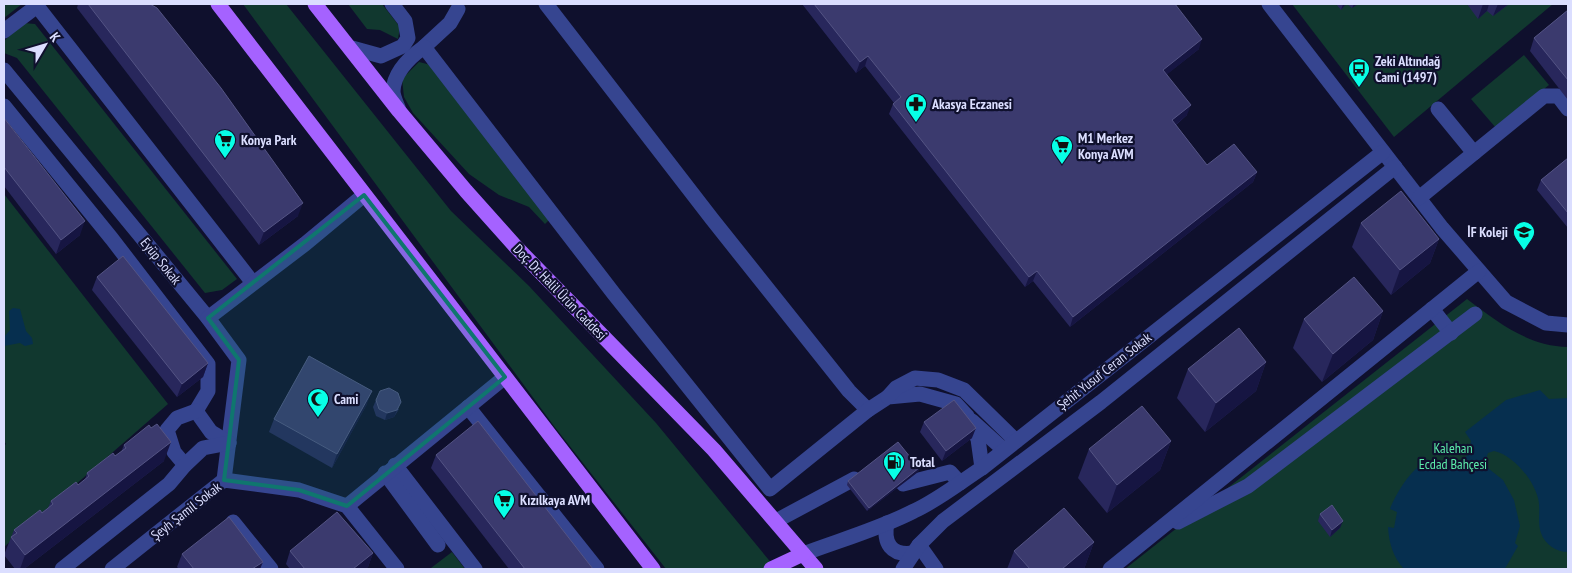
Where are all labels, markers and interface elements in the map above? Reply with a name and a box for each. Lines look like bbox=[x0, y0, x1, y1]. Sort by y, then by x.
north arrow bbox=[20, 20, 70, 70]
text: K bbox=[46, 29, 65, 46]
place label: Zeki Altındağ Cami (1497) bbox=[1375, 52, 1440, 86]
bus stop icon: Zeki Altındağ Cami (1497) bbox=[1347, 57, 1371, 88]
pharmacy icon: Akasya Eczanesi bbox=[904, 92, 928, 123]
place label: Akasya Eczanesi bbox=[931, 95, 1012, 113]
supermarket icon: Konya Park bbox=[213, 128, 237, 159]
place label: M1 Merkez Konya AVM bbox=[1078, 129, 1134, 163]
place label: Konya Park bbox=[241, 131, 297, 149]
supermarket icon: M1 Merkez Konya AVM bbox=[1050, 134, 1074, 165]
school or university icon: İF Koleji bbox=[1512, 220, 1536, 251]
place label: İF Koleji bbox=[1467, 223, 1508, 241]
street label: Eyüp Sokak bbox=[137, 234, 186, 288]
street label: Doç. Dr. Halil Ürün Caddesi bbox=[509, 240, 611, 344]
street label: Şehit Yusuf Ceran Sokak bbox=[1053, 328, 1155, 414]
mosque icon: Cami bbox=[306, 387, 330, 418]
place label: Cami bbox=[334, 390, 359, 408]
park label: Kalehan Ecdad Bahçesi bbox=[1419, 439, 1487, 473]
fuel station icon: Total bbox=[882, 450, 906, 481]
place label: Total bbox=[910, 453, 935, 471]
street label: Şeyh Şamil Sokak bbox=[147, 478, 225, 544]
supermarket icon: Kızılkaya AVM bbox=[492, 488, 516, 519]
place label: Kızılkaya AVM bbox=[520, 491, 590, 509]

